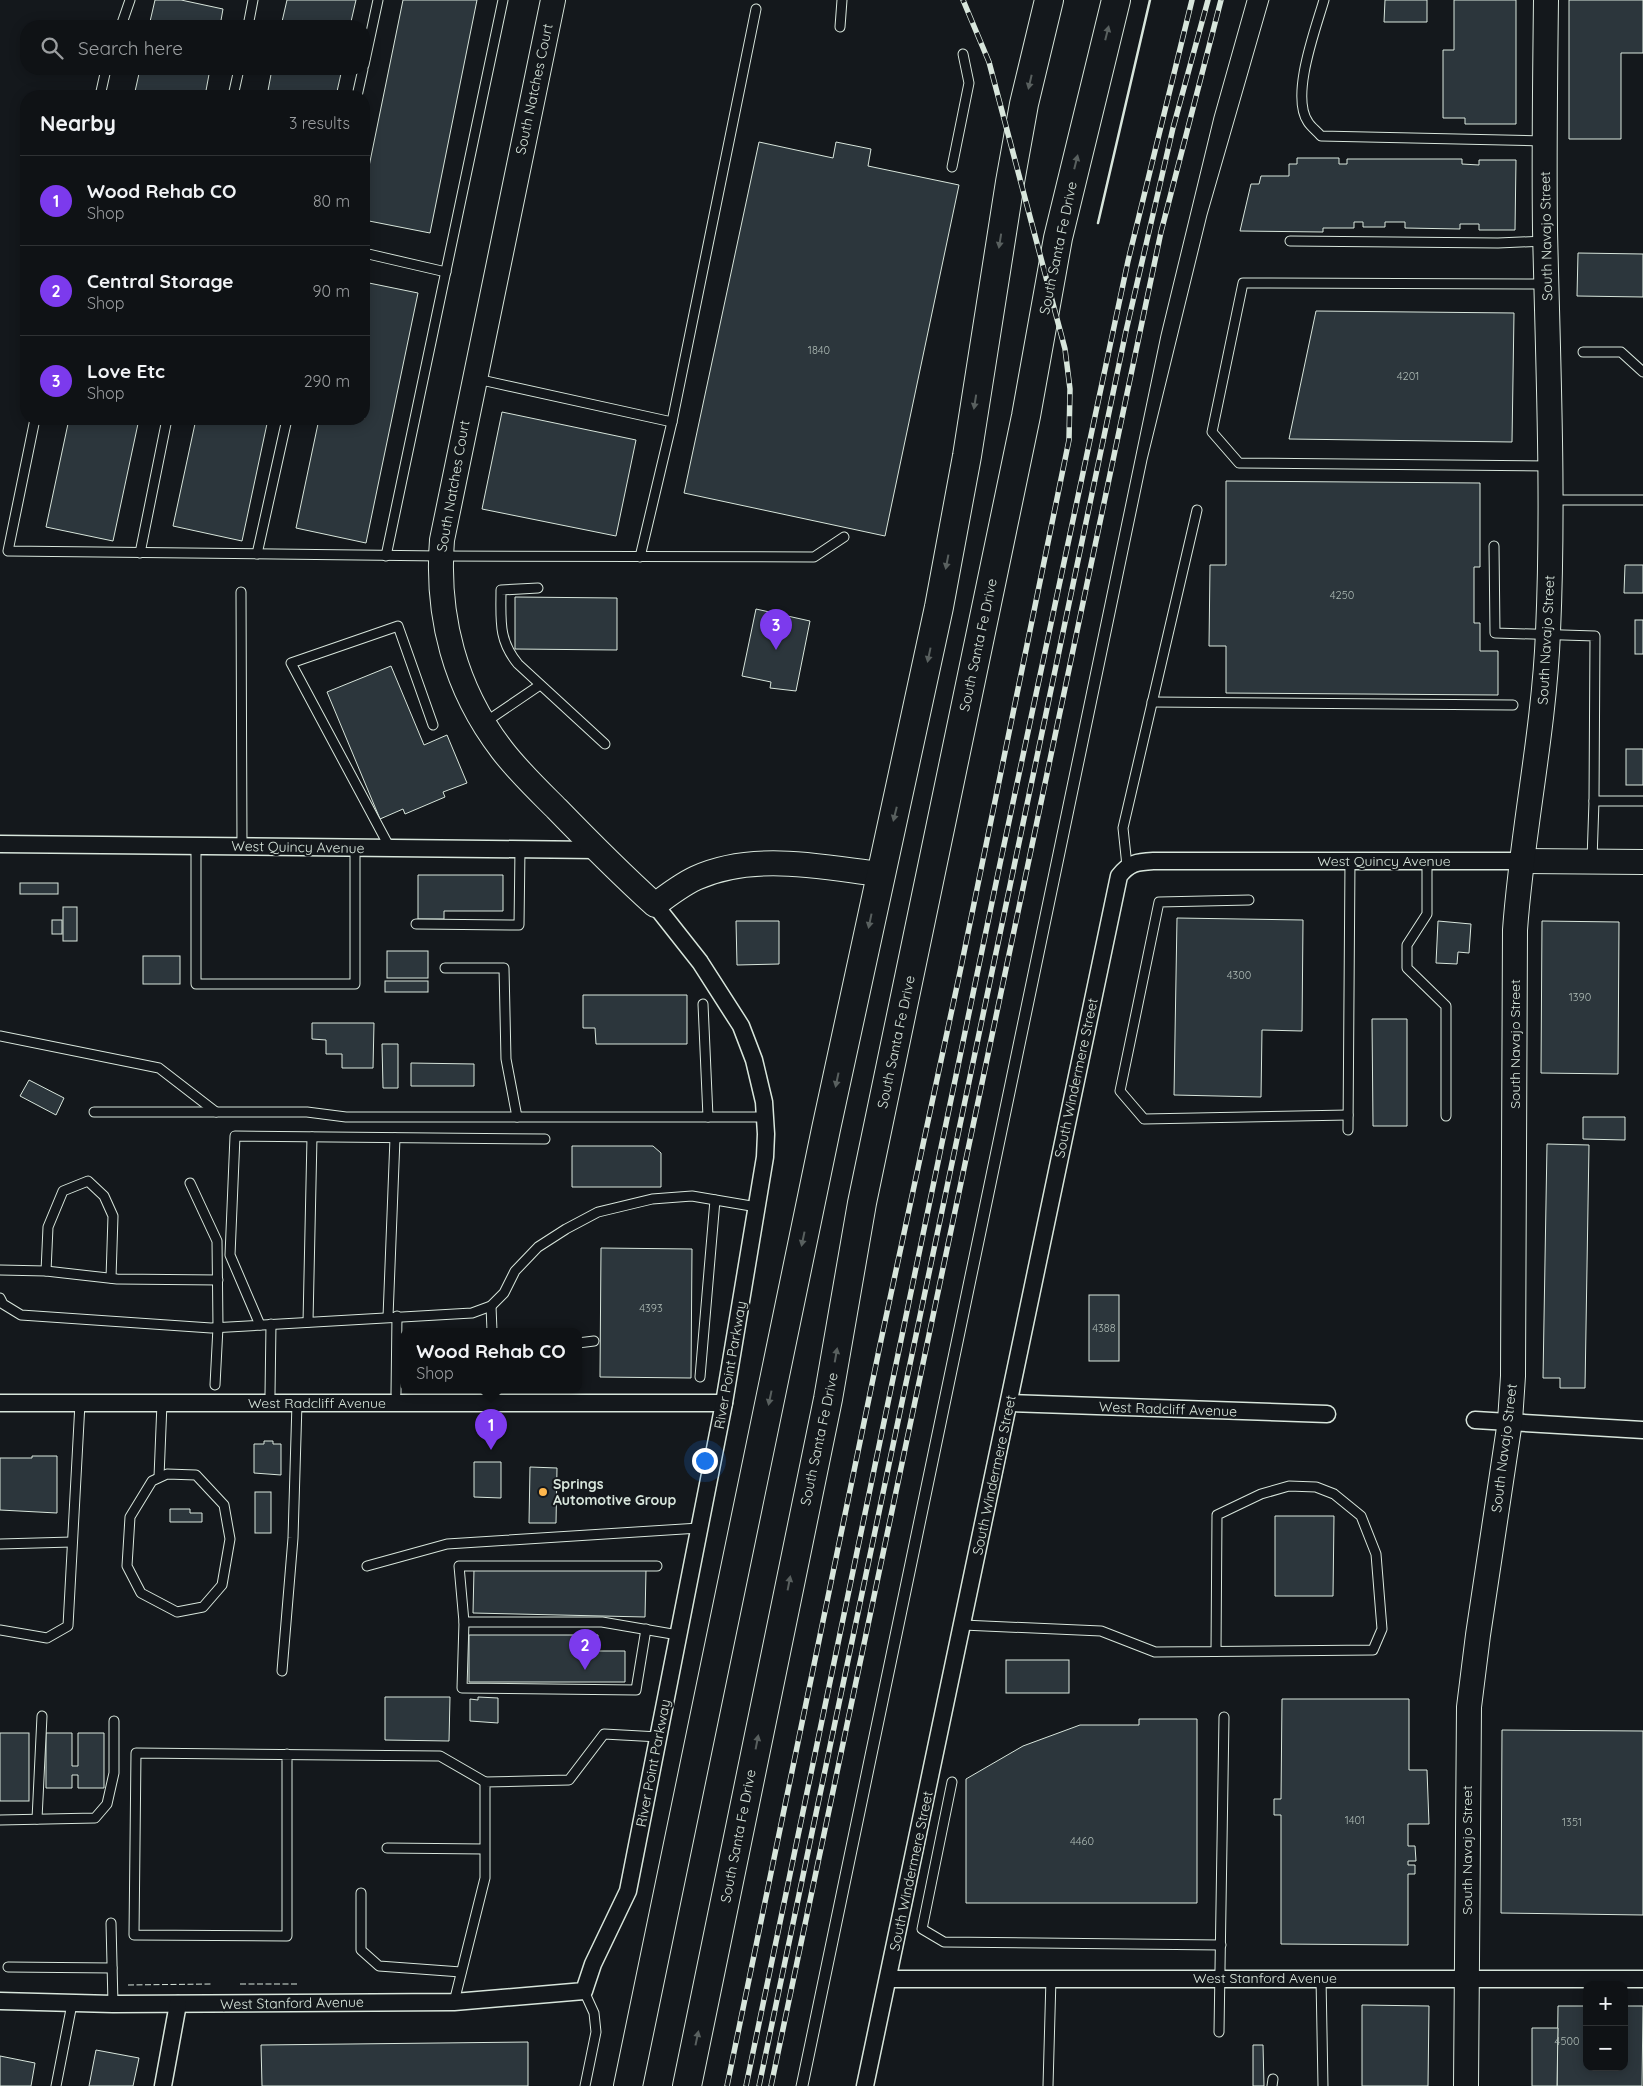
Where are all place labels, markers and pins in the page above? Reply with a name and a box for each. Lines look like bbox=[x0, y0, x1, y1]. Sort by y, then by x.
pin: 3 bbox=[760, 609, 792, 650]
pin: 1 bbox=[475, 1409, 507, 1450]
place label: Springs Automotive Group bbox=[553, 1475, 677, 1509]
marker: Springs Automotive Group bbox=[537, 1486, 549, 1498]
pin: 2 bbox=[569, 1629, 601, 1670]

